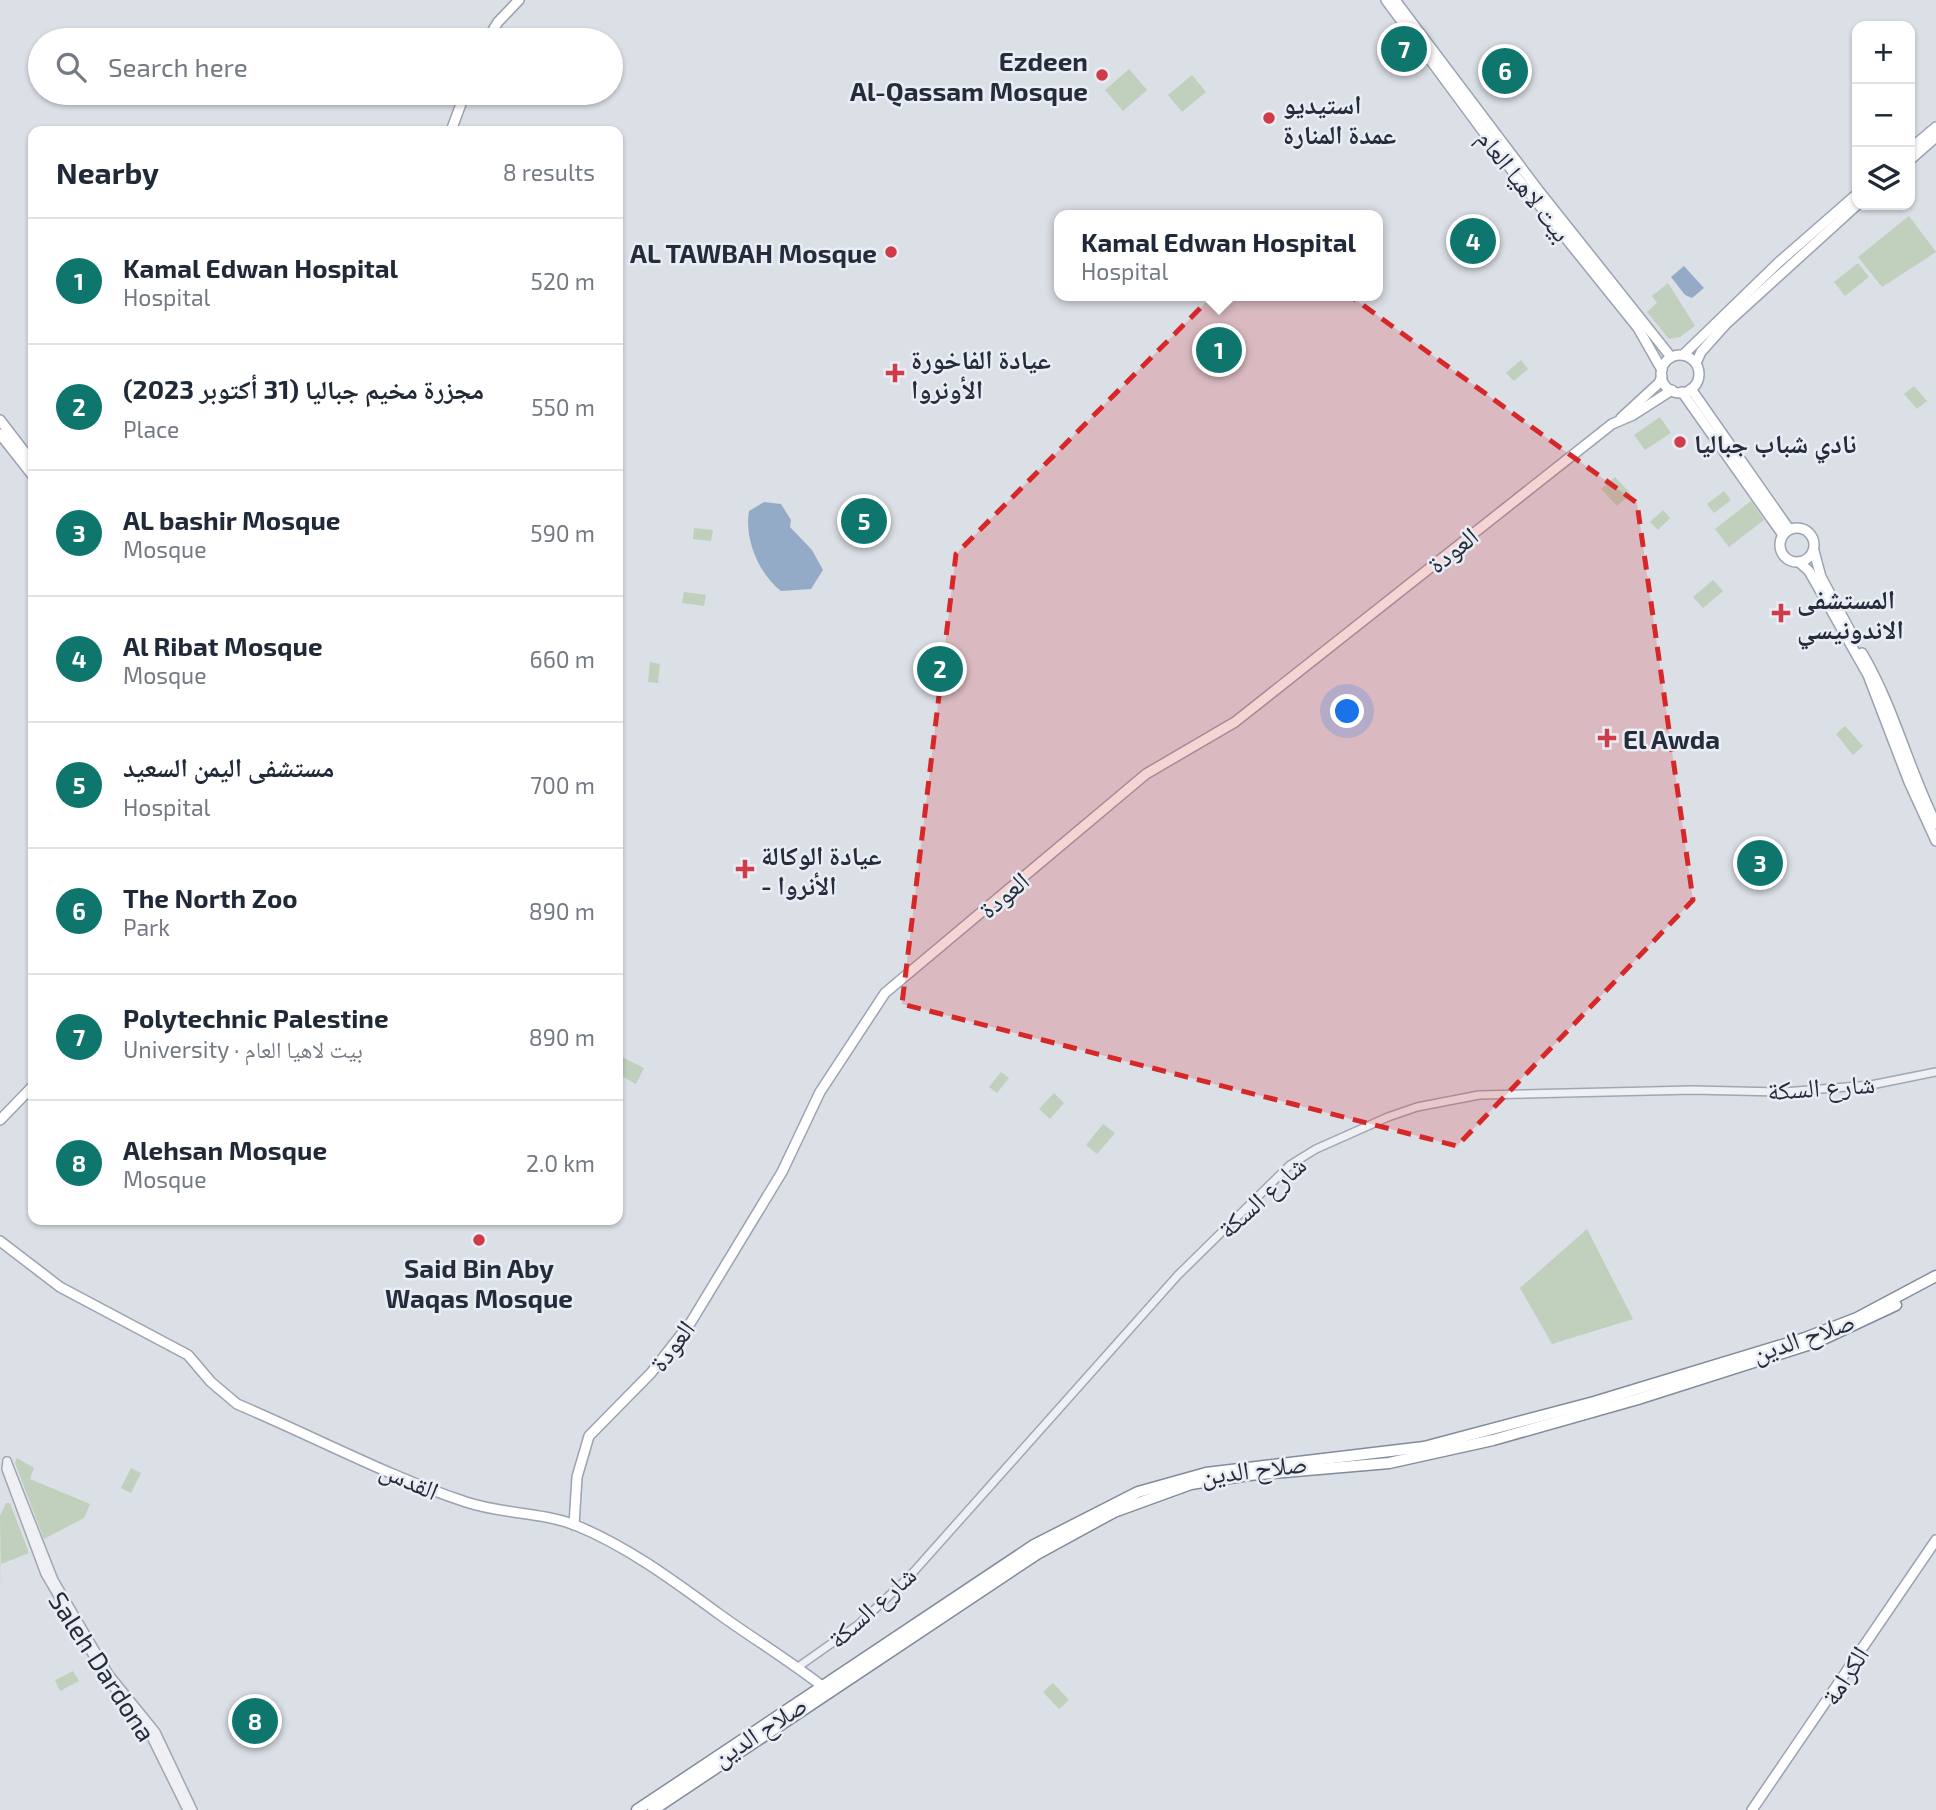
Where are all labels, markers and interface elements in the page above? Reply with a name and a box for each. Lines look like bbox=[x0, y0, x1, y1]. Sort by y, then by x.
map controls bbox=[1852, 21, 1915, 210]
button: + bbox=[1852, 21, 1915, 84]
pin: 7 bbox=[1381, 23, 1427, 75]
search box bbox=[28, 28, 623, 105]
place label: Ezdeen Al-Qassam Mosque bbox=[850, 45, 1088, 107]
pin: 6 bbox=[1482, 45, 1528, 97]
icon: search bbox=[52, 48, 90, 86]
text: Search here bbox=[108, 51, 248, 82]
marker: Ezdeen Al-Qassam Mosque bbox=[1094, 67, 1110, 83]
button: − bbox=[1852, 84, 1915, 147]
place label: استيديو عمدة المنارة bbox=[1283, 88, 1396, 149]
marker: استيديو عمدة المنارة bbox=[1261, 110, 1277, 126]
street label: بيت لاهيا العام bbox=[1468, 123, 1578, 250]
button: layers bbox=[1852, 147, 1915, 210]
text: Nearby bbox=[56, 154, 159, 190]
text: 8 results bbox=[503, 158, 595, 186]
popup bbox=[1054, 210, 1383, 301]
pin: 4 bbox=[1450, 215, 1496, 267]
text: Kamal Edwan Hospital bbox=[1081, 226, 1356, 257]
place label: AL TAWBAH Mosque bbox=[630, 237, 877, 268]
marker: AL TAWBAH Mosque bbox=[883, 244, 899, 260]
text: Kamal Edwan Hospital bbox=[123, 252, 398, 283]
text: Hospital bbox=[1081, 257, 1168, 285]
text: 1 bbox=[74, 267, 84, 295]
text: 520 m bbox=[531, 267, 595, 295]
text: Hospital bbox=[123, 283, 210, 311]
pin: 1 bbox=[1196, 324, 1242, 376]
place label: عيادة الفاخورة الأونروا bbox=[911, 343, 1051, 404]
marker: عيادة الفاخورة الأونروا bbox=[885, 363, 905, 383]
text: مجزرة مخيم جباليا (31 أكتوبر 2023) bbox=[123, 373, 484, 404]
text: 2 bbox=[72, 393, 86, 421]
text: 550 m bbox=[531, 393, 595, 421]
text: Place bbox=[123, 415, 179, 443]
place label: نادي شباب جباليا bbox=[1694, 427, 1856, 464]
marker: نادي شباب جباليا bbox=[1672, 434, 1688, 450]
pin: 5 bbox=[841, 495, 887, 547]
text: AL bashir Mosque bbox=[123, 504, 341, 535]
text: 3 bbox=[72, 519, 86, 547]
text: 590 m bbox=[530, 519, 595, 547]
street label: العودة bbox=[1420, 519, 1484, 579]
text: Mosque bbox=[123, 535, 207, 563]
place label: المستشفى الاندونيسي bbox=[1797, 583, 1904, 650]
marker: المستشفى الاندونيسي bbox=[1771, 603, 1791, 623]
text: Al Ribat Mosque bbox=[123, 630, 323, 661]
pin: 2 bbox=[917, 643, 963, 695]
text: 4 bbox=[72, 645, 86, 673]
text: 660 m bbox=[530, 645, 595, 673]
text: Mosque bbox=[123, 661, 207, 689]
your location bbox=[1330, 694, 1364, 728]
place label: El Awda bbox=[1623, 723, 1720, 754]
marker: El Awda bbox=[1597, 728, 1617, 748]
text: مستشفى اليمن السعيد bbox=[123, 751, 334, 782]
text: 5 bbox=[73, 771, 85, 799]
text: 700 m bbox=[530, 771, 595, 799]
text: Hospital bbox=[123, 793, 210, 821]
pin: 3 bbox=[1737, 837, 1783, 889]
place label: عيادة الوكالة - الأنروا bbox=[761, 839, 882, 900]
marker: عيادة الوكالة - الأنروا bbox=[735, 859, 755, 879]
street label: العودة bbox=[972, 864, 1035, 925]
text: The North Zoo bbox=[123, 882, 298, 913]
text: 6 bbox=[72, 897, 86, 925]
text: 890 m bbox=[529, 897, 595, 925]
text: Park bbox=[123, 913, 170, 941]
text: Polytechnic Palestine bbox=[123, 1002, 389, 1033]
text: 7 bbox=[73, 1023, 85, 1051]
text: 890 m bbox=[529, 1023, 595, 1051]
text: University · بيت لاهيا العام bbox=[123, 1035, 363, 1063]
street label: شارع السكة bbox=[1766, 1067, 1876, 1107]
text: Alehsan Mosque bbox=[123, 1134, 327, 1165]
street label: شارع السكة bbox=[1211, 1148, 1313, 1245]
text: 8 bbox=[72, 1149, 86, 1177]
text: 2.0 km bbox=[526, 1149, 595, 1177]
text: Mosque bbox=[123, 1165, 207, 1193]
marker: Said Bin Aby Waqas Mosque bbox=[471, 1232, 487, 1248]
place label: Said Bin Aby Waqas Mosque bbox=[385, 1252, 573, 1313]
street label: صلاح الدين bbox=[1747, 1304, 1859, 1370]
street label: العودة bbox=[642, 1313, 701, 1377]
street label: صلاح الدين bbox=[1199, 1446, 1309, 1492]
street label: القدس bbox=[375, 1453, 444, 1507]
street label: شارع السكة bbox=[821, 1558, 923, 1655]
street label: Saleh Dardona bbox=[43, 1585, 163, 1747]
street label: الكرامة bbox=[1814, 1640, 1875, 1711]
street label: صلاح الدين bbox=[706, 1688, 813, 1774]
pin: 8 bbox=[232, 1695, 278, 1747]

